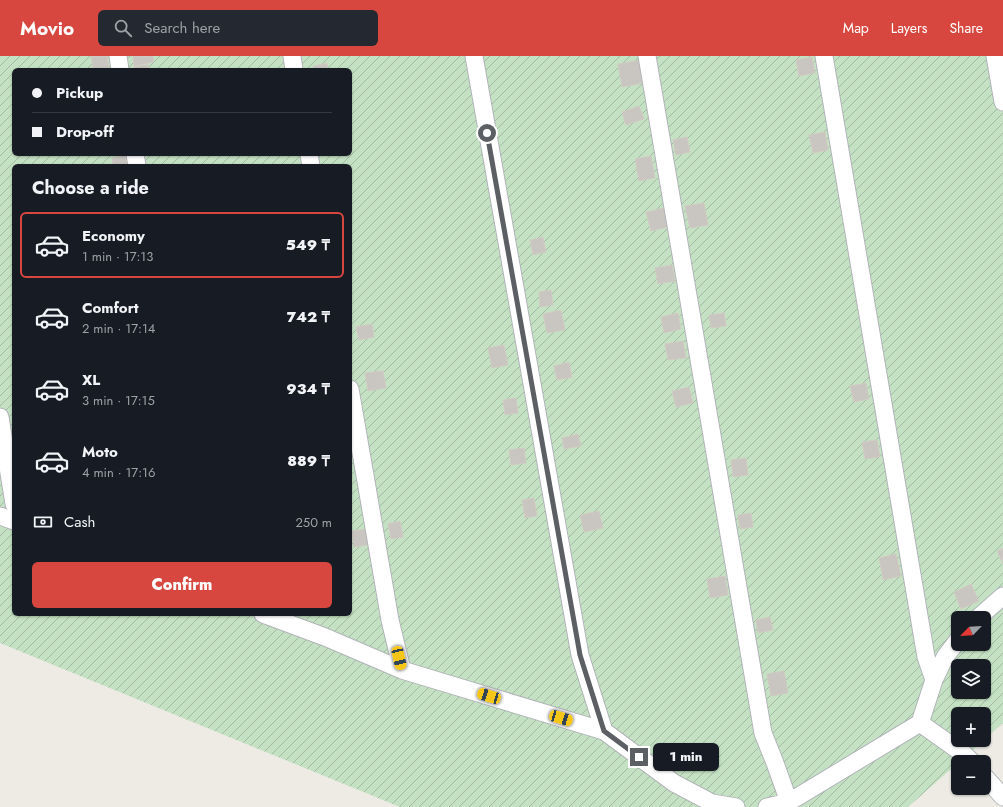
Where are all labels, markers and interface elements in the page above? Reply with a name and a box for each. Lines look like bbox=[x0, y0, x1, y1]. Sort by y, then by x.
search box bbox=[98, 10, 378, 46]
text: Movio bbox=[20, 15, 74, 42]
icon: search bbox=[112, 17, 134, 39]
text: Search here bbox=[144, 17, 220, 39]
text: Map bbox=[843, 18, 869, 38]
text: Layers bbox=[891, 18, 927, 38]
text: Share bbox=[949, 18, 983, 38]
text: Pickup bbox=[56, 82, 103, 104]
text: Drop-off bbox=[56, 121, 114, 143]
route start bbox=[478, 124, 496, 142]
text: Choose a ride bbox=[32, 175, 149, 201]
text: Economy bbox=[82, 225, 145, 247]
icon: car bbox=[34, 227, 70, 263]
text: 549 ₸ bbox=[286, 234, 330, 256]
text: 1 min · 17:13 bbox=[82, 247, 153, 266]
text: Comfort bbox=[82, 297, 139, 319]
icon: car bbox=[34, 299, 70, 335]
text: 742 ₸ bbox=[287, 306, 330, 328]
text: 2 min · 17:14 bbox=[82, 319, 155, 338]
text: XL bbox=[82, 369, 100, 391]
icon: car bbox=[34, 371, 70, 407]
text: 934 ₸ bbox=[286, 378, 330, 400]
text: 3 min · 17:15 bbox=[82, 391, 155, 410]
text: Moto bbox=[82, 441, 118, 463]
icon: car bbox=[34, 443, 70, 479]
text: 889 ₸ bbox=[287, 450, 330, 472]
text: 4 min · 17:16 bbox=[82, 463, 155, 482]
icon: cash bbox=[32, 511, 54, 533]
text: Cash bbox=[64, 511, 95, 533]
text: 250 m bbox=[295, 513, 332, 532]
button: Confirm bbox=[32, 562, 332, 608]
north arrow bbox=[951, 611, 991, 651]
map controls bbox=[951, 611, 991, 795]
car bbox=[390, 645, 408, 671]
button: layers bbox=[951, 659, 991, 699]
car bbox=[476, 687, 502, 705]
button: + bbox=[951, 707, 991, 747]
car bbox=[548, 709, 574, 727]
callout: 1 min bbox=[653, 743, 719, 771]
text: 1 min bbox=[670, 747, 702, 766]
route end bbox=[630, 748, 648, 766]
button: − bbox=[951, 755, 991, 795]

